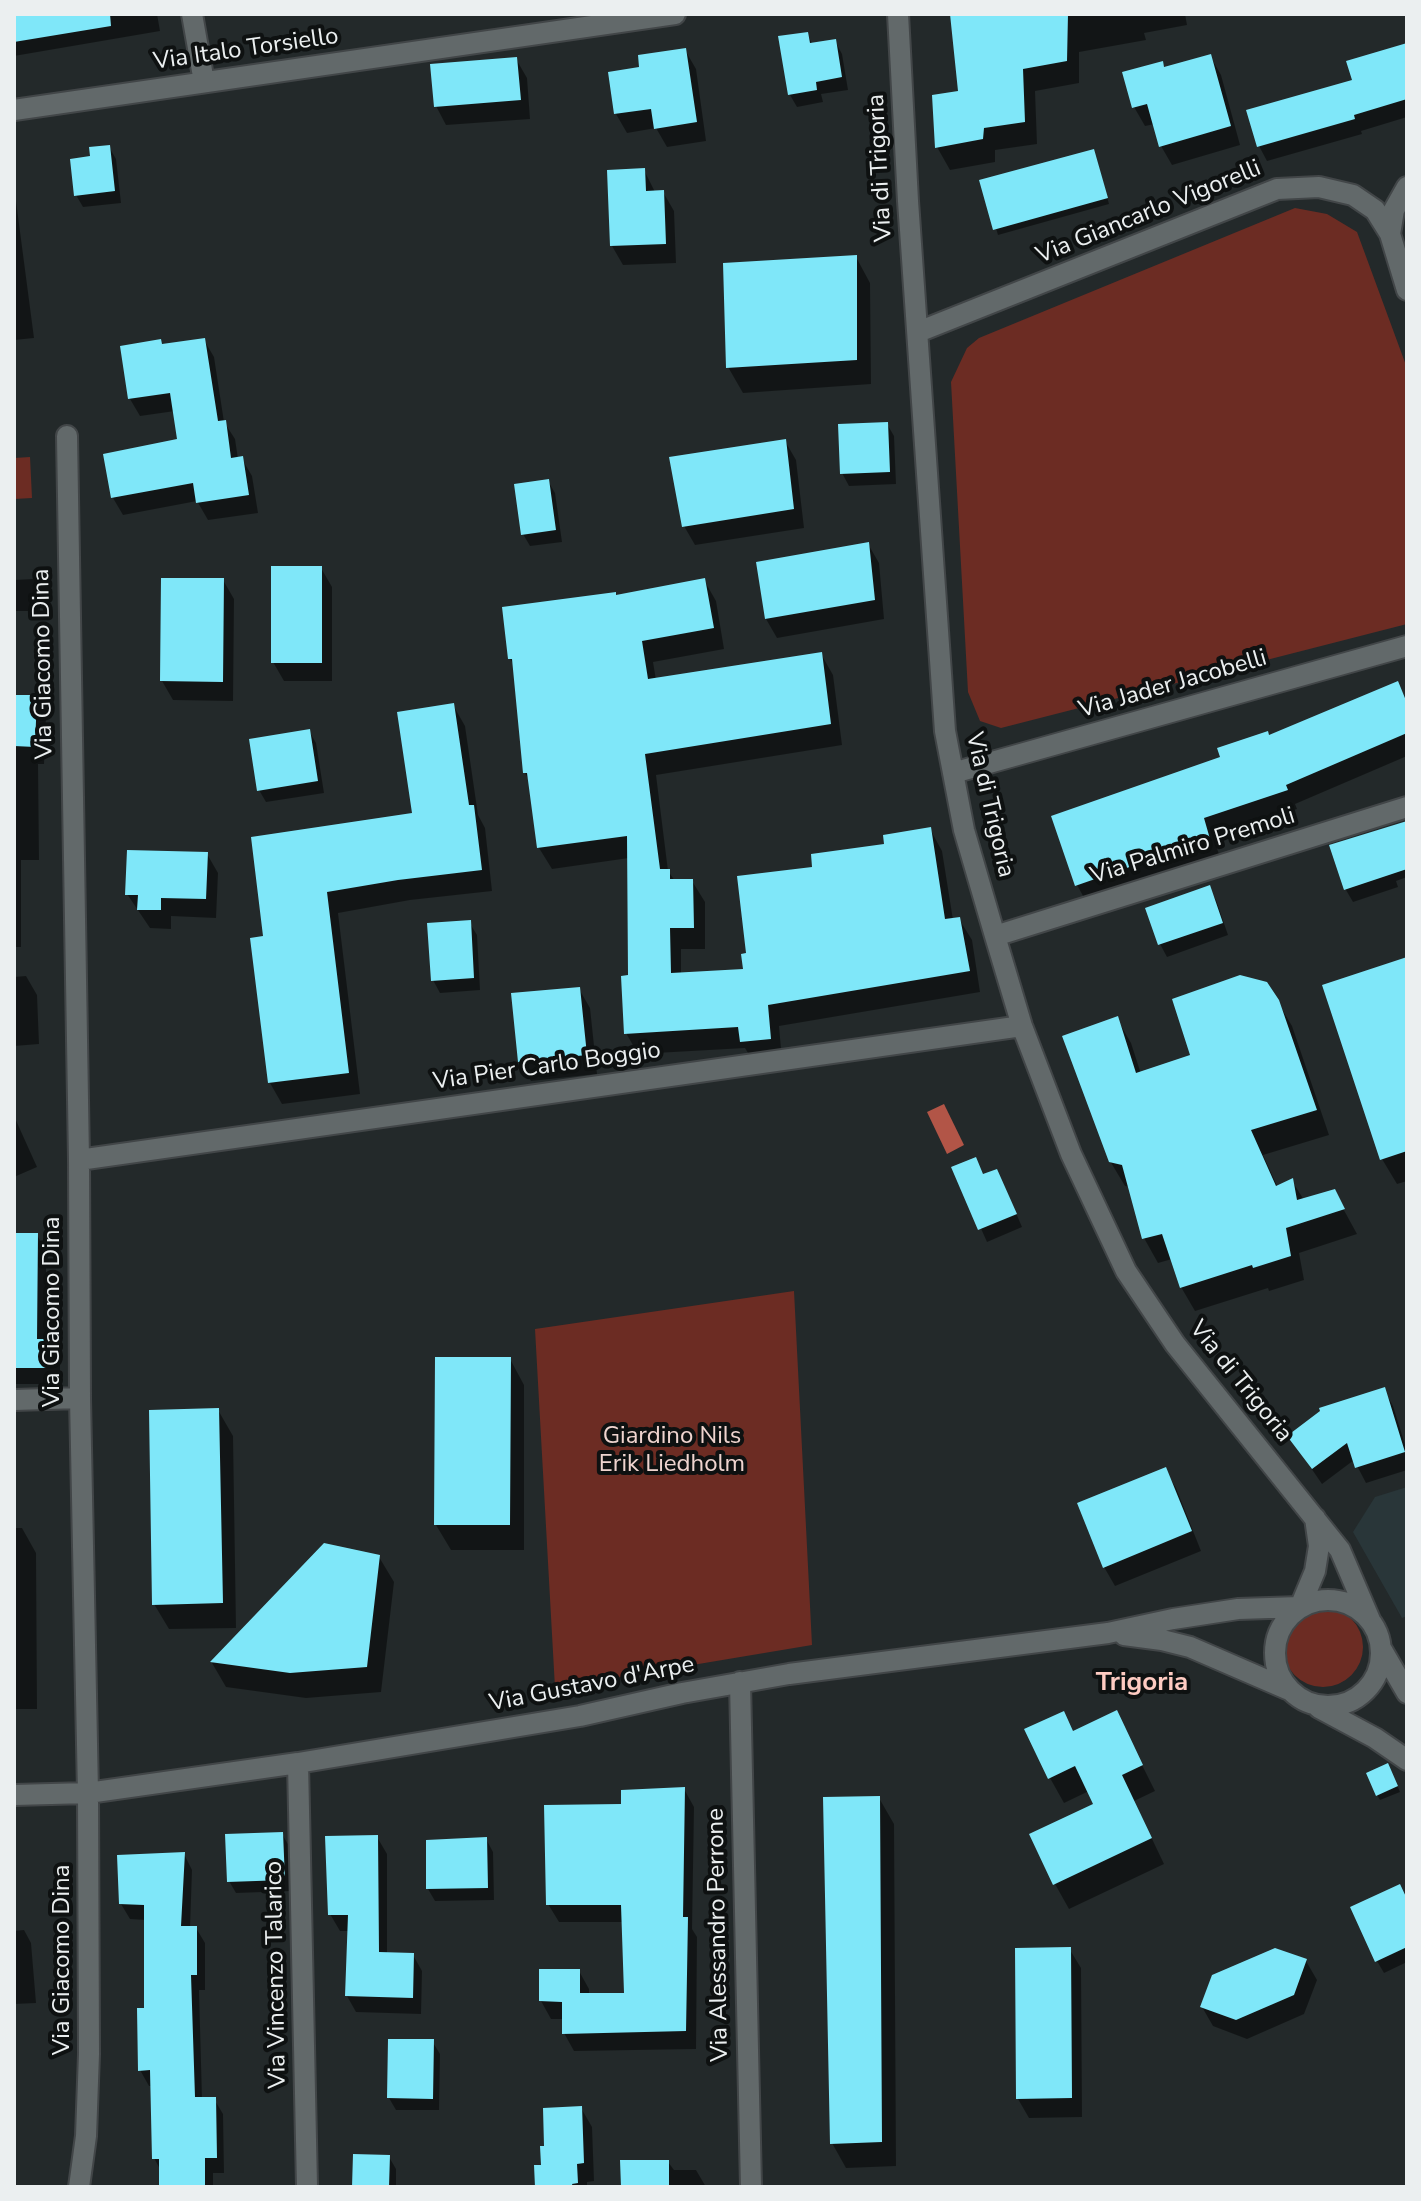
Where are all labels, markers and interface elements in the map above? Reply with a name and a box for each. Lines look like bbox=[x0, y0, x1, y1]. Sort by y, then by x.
street label: Via Italo Torsiello bbox=[152, 23, 340, 77]
street label: Via di Trigoria bbox=[863, 93, 899, 243]
street label: Via Giancarlo Vigorelli bbox=[1033, 155, 1265, 271]
street label: Via Giacomo Dina bbox=[28, 568, 60, 760]
street label: Via Jader Jacobelli bbox=[1076, 644, 1270, 726]
street label: Via di Trigoria bbox=[958, 730, 1020, 880]
street label: Via Palmiro Premoli bbox=[1087, 802, 1299, 892]
street label: Via Pier Carlo Boggio bbox=[431, 1037, 663, 1097]
street label: Via Giacomo Dina bbox=[39, 1217, 67, 1407]
street label: Via di Trigoria bbox=[1182, 1316, 1298, 1448]
park label: Giardino Nils Erik Liedholm bbox=[599, 1423, 745, 1479]
street label: Via Gustavo d'Arpe bbox=[487, 1651, 697, 1719]
district label: Trigoria bbox=[1096, 1668, 1188, 1700]
street label: Via Alessandro Perrone bbox=[702, 1808, 736, 2062]
street label: Via Vincenzo Talarico bbox=[261, 1861, 293, 2089]
street label: Via Giacomo Dina bbox=[49, 1865, 77, 2055]

